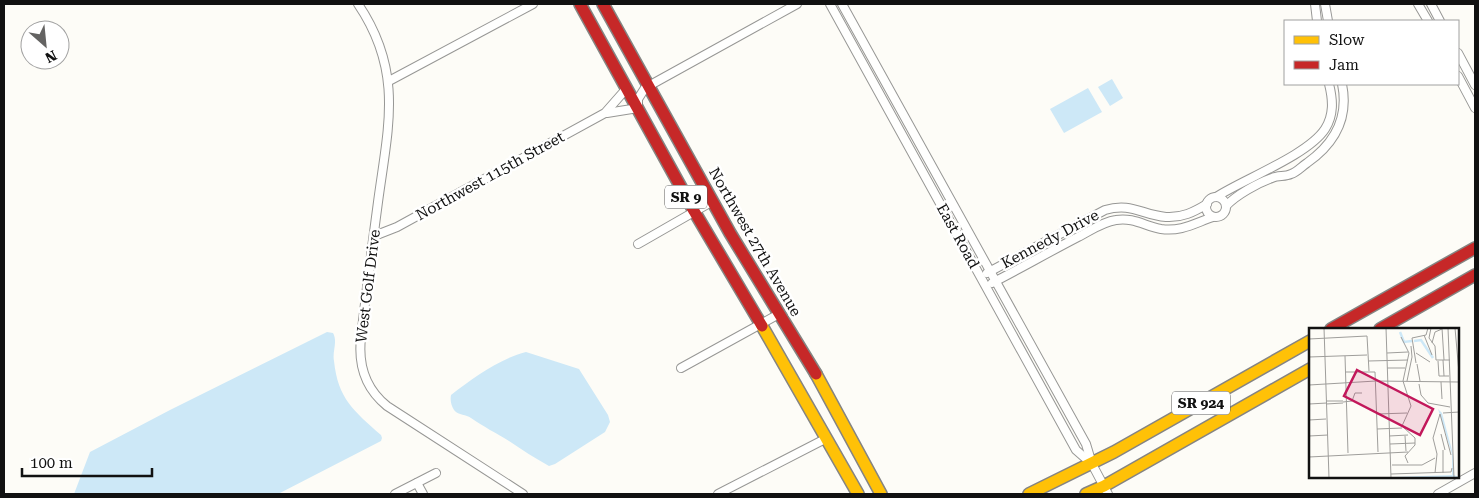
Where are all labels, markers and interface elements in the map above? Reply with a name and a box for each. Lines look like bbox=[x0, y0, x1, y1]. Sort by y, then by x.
north arrow bbox=[20, 20, 70, 70]
legend bbox=[1284, 20, 1459, 85]
text: Slow bbox=[1329, 31, 1365, 49]
text: N bbox=[42, 47, 59, 66]
text: Jam bbox=[1329, 56, 1359, 74]
street label: Northwest 115th Street bbox=[413, 128, 568, 224]
street label: Northwest 27th Avenue bbox=[705, 164, 805, 320]
road number: SR 9 bbox=[665, 186, 707, 208]
street label: East Road bbox=[933, 200, 983, 272]
street label: Kennedy Drive bbox=[998, 206, 1102, 272]
street label: West Golf Drive bbox=[352, 228, 384, 344]
inset map bbox=[1309, 328, 1459, 478]
road number: SR 924 bbox=[1172, 392, 1230, 414]
scale bar bbox=[22, 446, 152, 478]
text: 100 m bbox=[30, 454, 73, 472]

